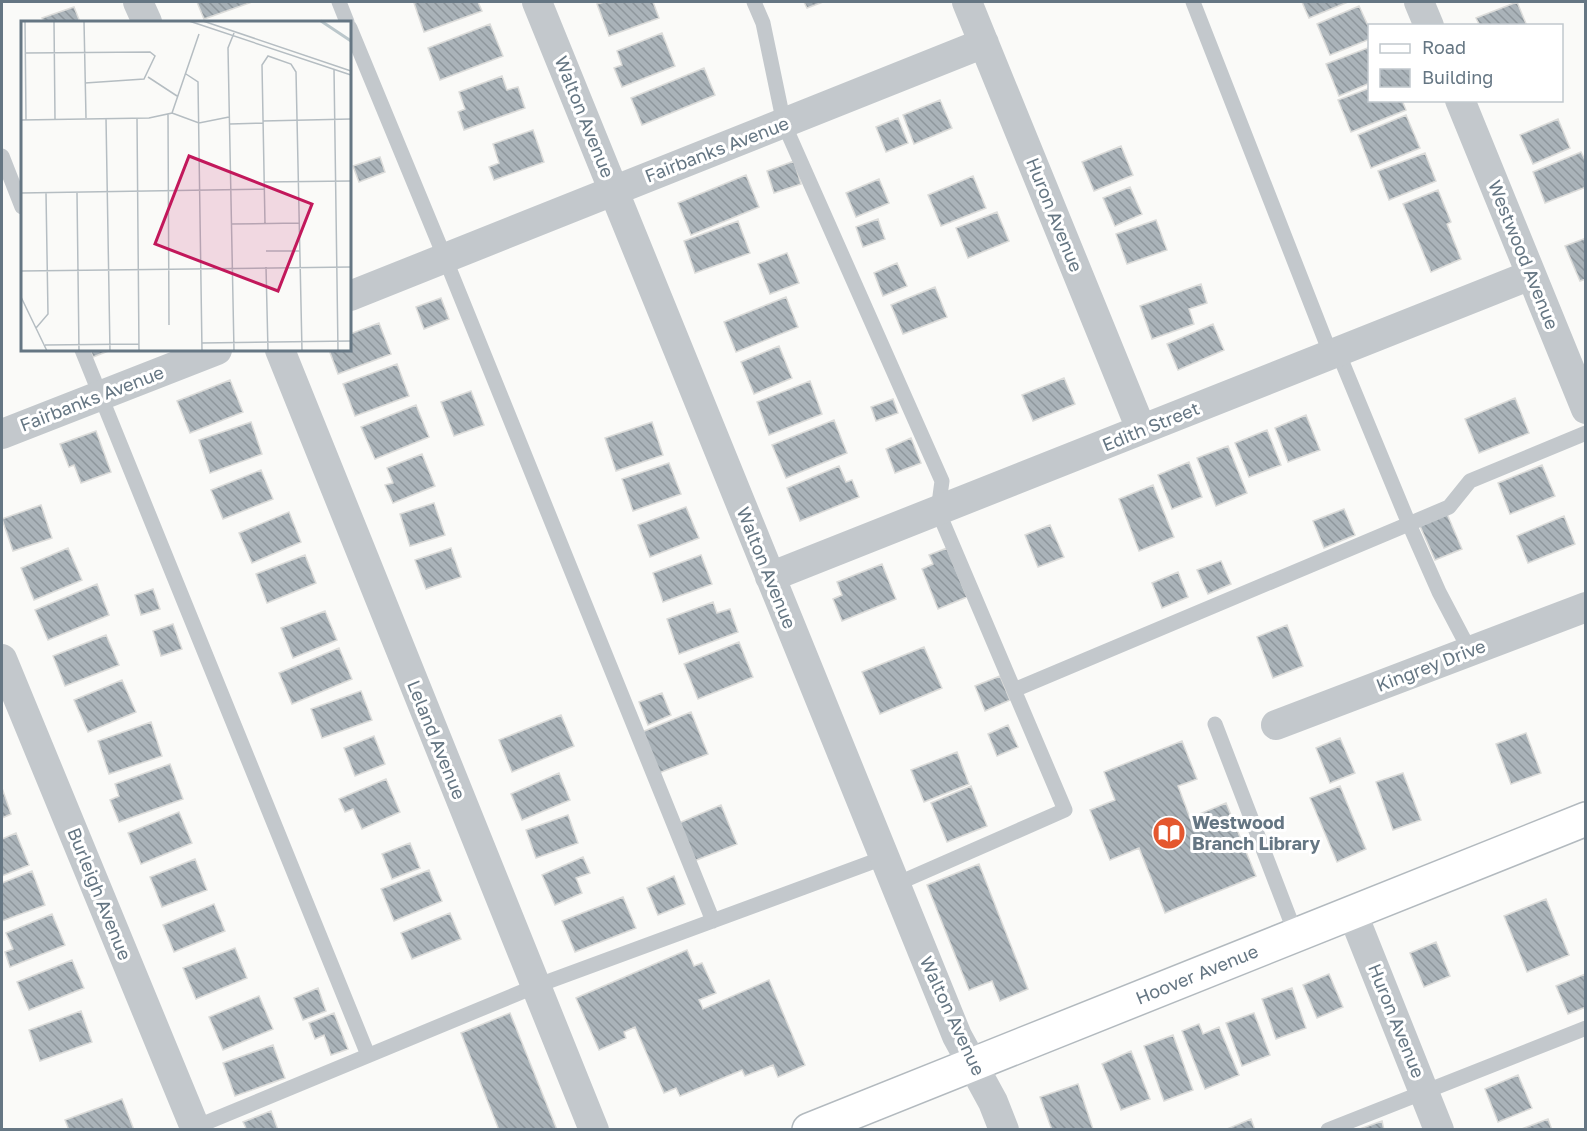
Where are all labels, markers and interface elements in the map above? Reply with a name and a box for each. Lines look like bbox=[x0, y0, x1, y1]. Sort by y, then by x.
inset map bbox=[21, 21, 351, 351]
legend bbox=[1368, 24, 1563, 102]
text: Road bbox=[1422, 36, 1466, 58]
street label: Walton Avenue bbox=[551, 53, 619, 181]
text: Building bbox=[1422, 66, 1493, 88]
street label: Fairbanks Avenue bbox=[642, 111, 792, 187]
street label: Huron Avenue bbox=[1022, 154, 1088, 275]
street label: Westwood Avenue bbox=[1484, 177, 1564, 332]
street label: Fairbanks Avenue bbox=[17, 360, 167, 436]
street label: Edith Street bbox=[1099, 397, 1202, 456]
street label: Walton Avenue bbox=[733, 504, 801, 632]
street label: Kingrey Drive bbox=[1373, 634, 1488, 696]
street label: Leland Avenue bbox=[403, 677, 471, 802]
place label: Westwood Branch Library bbox=[1192, 811, 1320, 854]
library icon: Westwood Branch Library bbox=[1151, 815, 1187, 851]
street label: Burleigh Avenue bbox=[63, 824, 137, 963]
street label: Hoover Avenue bbox=[1132, 939, 1261, 1009]
street label: Walton Avenue bbox=[916, 952, 990, 1079]
street label: Huron Avenue bbox=[1364, 960, 1430, 1081]

